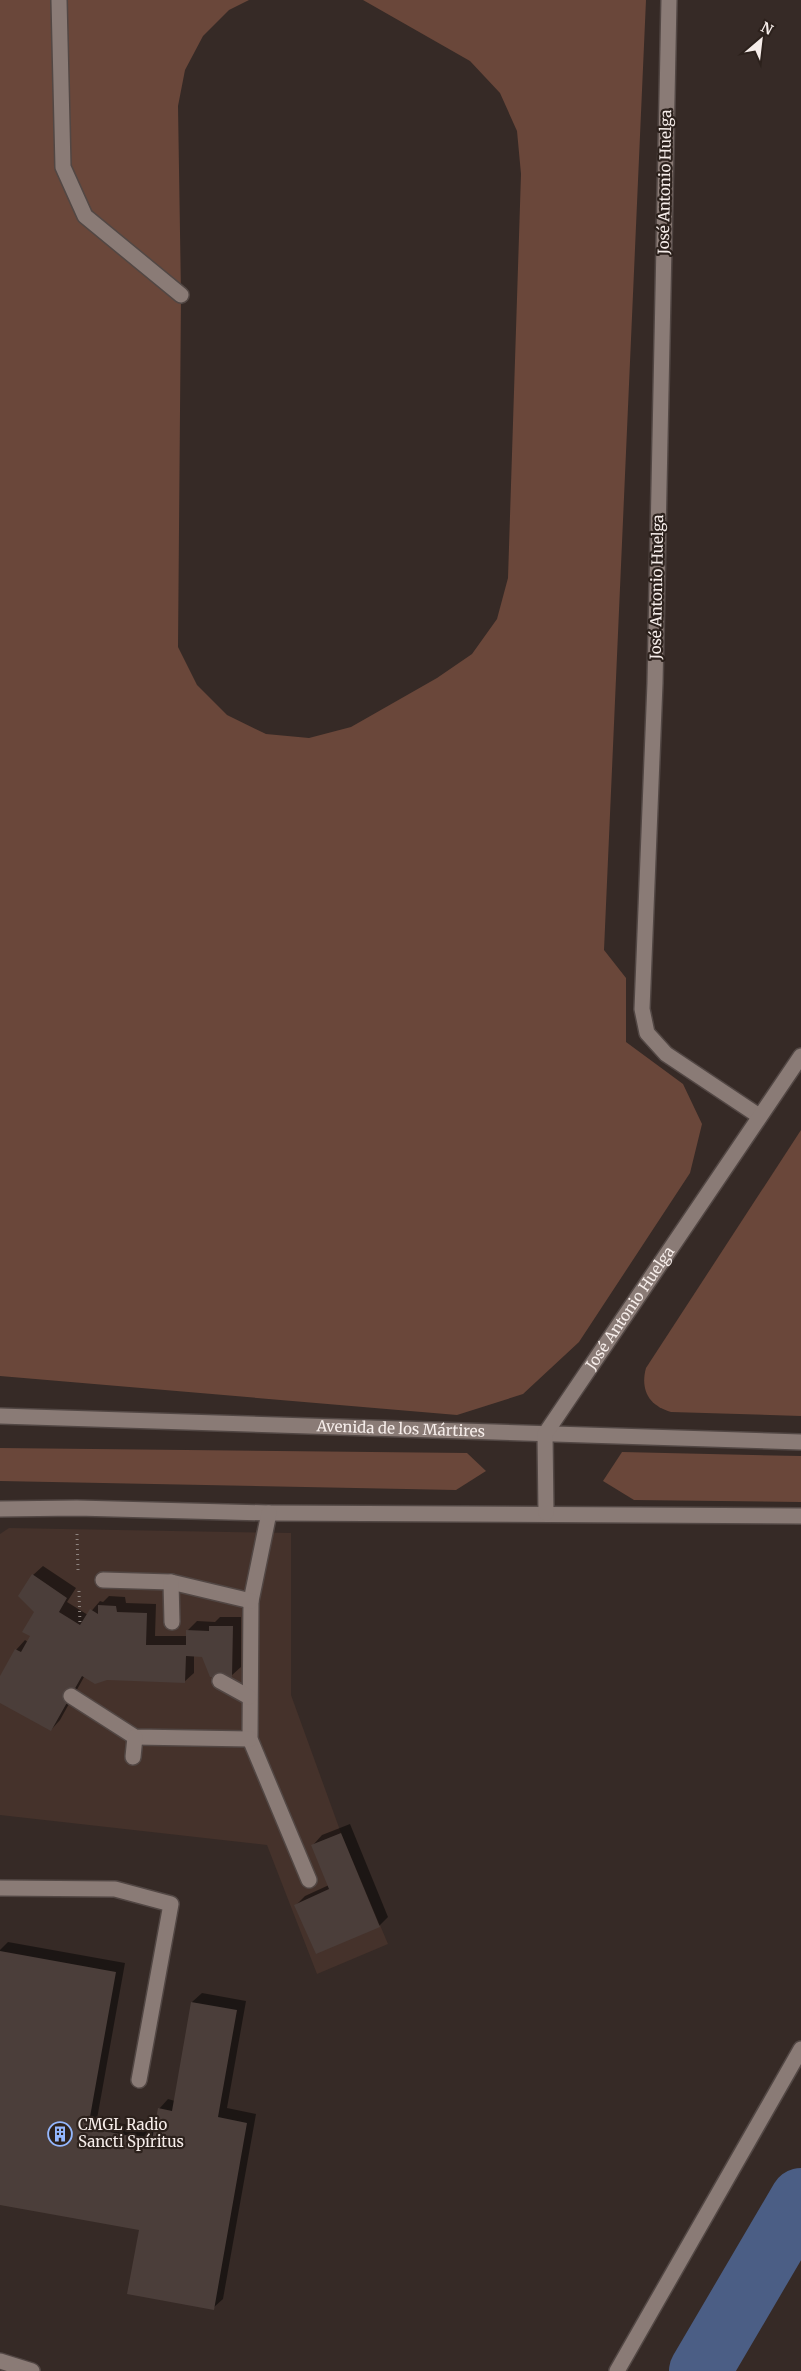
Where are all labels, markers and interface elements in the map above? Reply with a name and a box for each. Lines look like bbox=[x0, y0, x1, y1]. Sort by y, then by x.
north arrow bbox=[736, 15, 786, 65]
text: N bbox=[758, 18, 776, 39]
street label: José Antonio Huelga bbox=[654, 109, 675, 256]
street label: José Antonio Huelga bbox=[646, 514, 667, 661]
street label: José Antonio Huelga bbox=[581, 1243, 678, 1374]
street label: Avenida de los Mártires bbox=[315, 1416, 485, 1441]
place label: CMGL Radio Sancti Spíritus bbox=[78, 2115, 184, 2151]
building icon: CMGL Radio Sancti Spíritus bbox=[47, 2121, 73, 2147]

